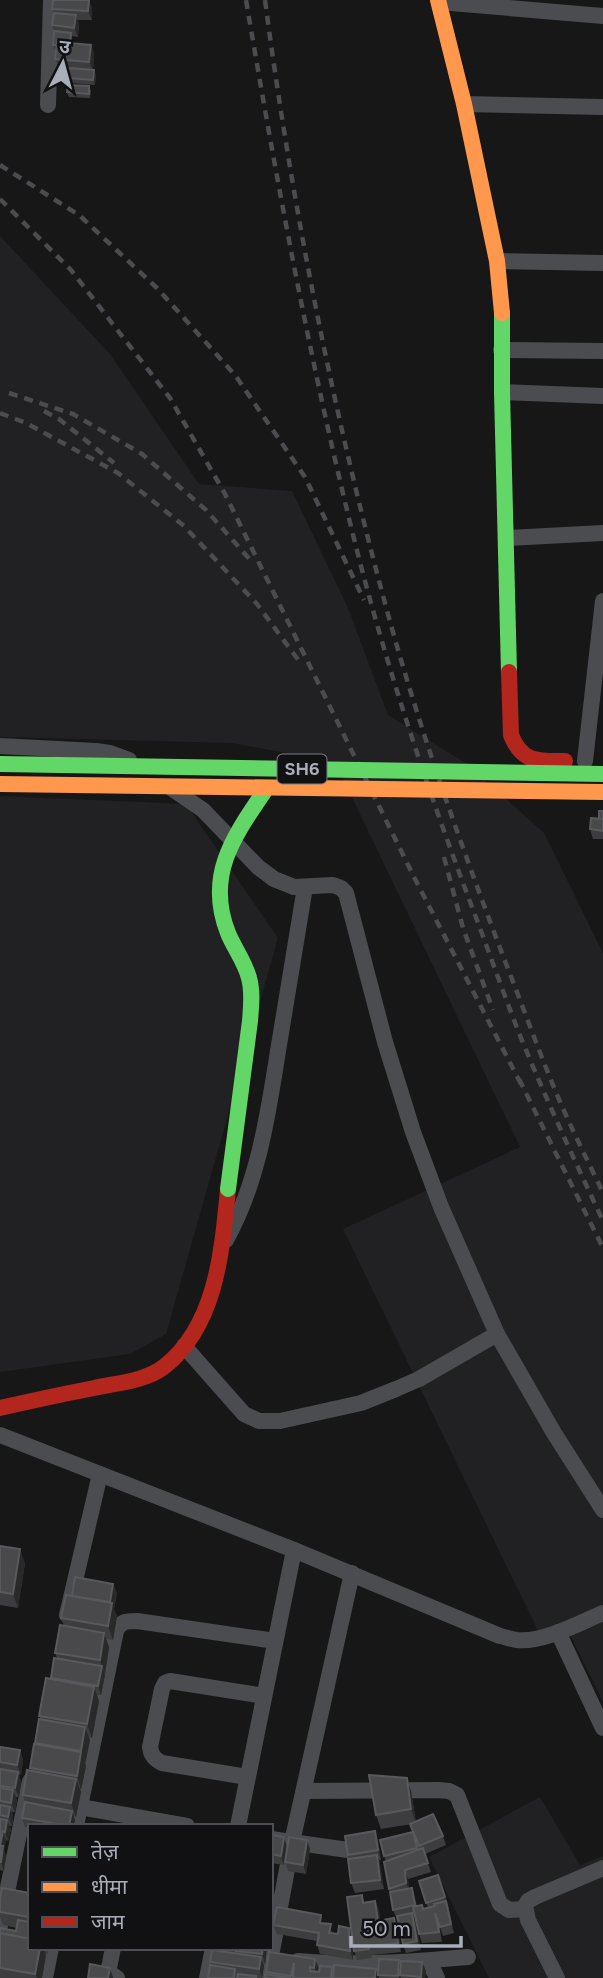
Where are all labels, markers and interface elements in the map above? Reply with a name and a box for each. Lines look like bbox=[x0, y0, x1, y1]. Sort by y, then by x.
north arrow bbox=[28, 28, 98, 98]
text: उ bbox=[58, 35, 72, 59]
road number: SH6 bbox=[278, 754, 326, 784]
legend bbox=[28, 1824, 273, 1950]
text: तेज़ bbox=[91, 1839, 119, 1864]
text: धीमा bbox=[91, 1874, 128, 1899]
scale bar bbox=[351, 1904, 461, 1948]
text: जाम bbox=[91, 1909, 125, 1934]
text: 50 m bbox=[362, 1916, 411, 1941]

